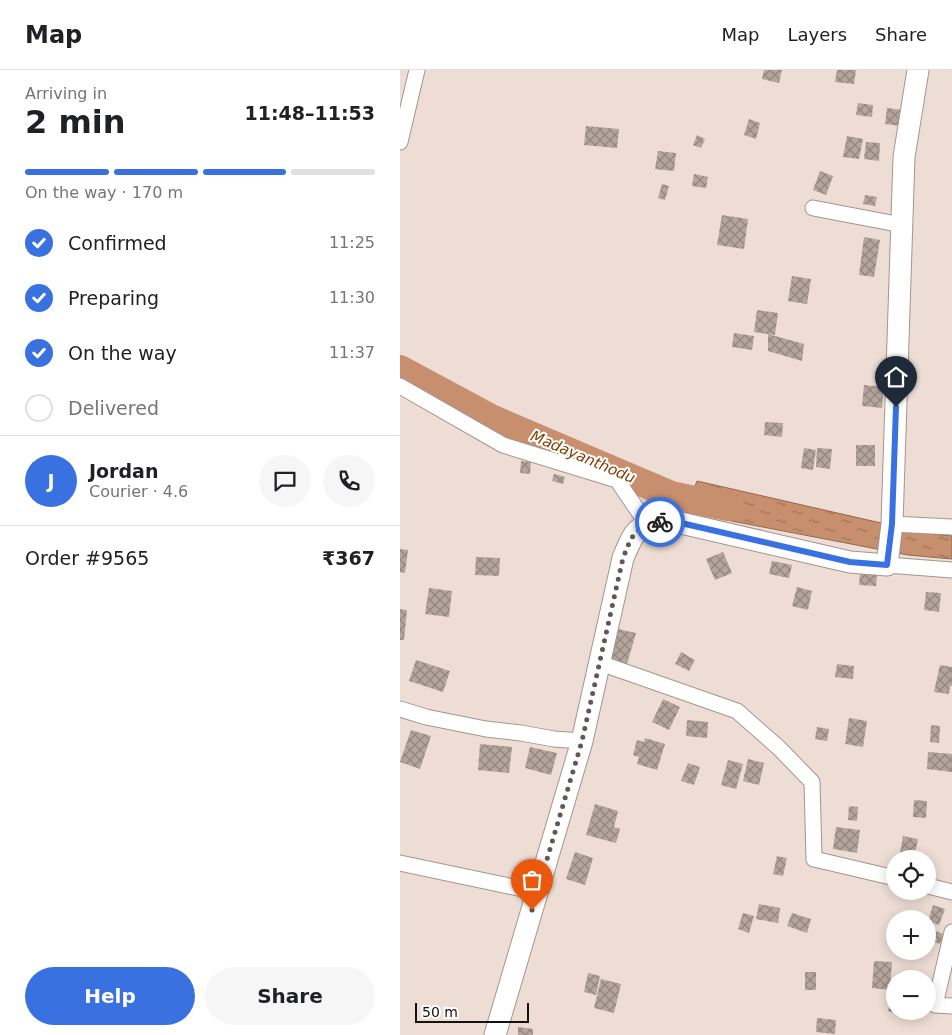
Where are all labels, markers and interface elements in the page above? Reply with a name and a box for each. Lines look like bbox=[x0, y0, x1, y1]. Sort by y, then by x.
text: Map bbox=[25, 21, 82, 49]
text: Map bbox=[721, 24, 759, 45]
text: Layers bbox=[787, 24, 847, 45]
text: Share bbox=[875, 24, 927, 45]
text: Arriving in bbox=[25, 84, 107, 103]
text: 11:48–11:53 bbox=[245, 102, 375, 124]
text: 2 min bbox=[25, 103, 126, 141]
text: On the way · 170 m bbox=[25, 183, 183, 202]
icon: check bbox=[25, 229, 53, 257]
text: Confirmed bbox=[68, 232, 167, 254]
text: 11:25 bbox=[329, 233, 375, 252]
icon: check bbox=[25, 284, 53, 312]
text: Preparing bbox=[68, 287, 159, 309]
text: 11:30 bbox=[329, 288, 375, 307]
icon: check bbox=[25, 339, 53, 367]
text: On the way bbox=[68, 342, 177, 364]
text: 11:37 bbox=[329, 343, 375, 362]
pin bbox=[875, 356, 917, 407]
icon: home bbox=[882, 363, 910, 391]
text: Delivered bbox=[68, 397, 159, 419]
water label: Madayanthodu bbox=[528, 427, 638, 487]
button: chat bbox=[259, 455, 311, 507]
button: phone bbox=[323, 455, 375, 507]
text: Jordan bbox=[89, 460, 158, 482]
text: J bbox=[47, 470, 55, 492]
text: Courier · 4.6 bbox=[89, 482, 188, 501]
courier bbox=[635, 497, 685, 547]
icon: bike bbox=[646, 508, 674, 536]
text: Order #9565 bbox=[25, 547, 149, 569]
text: ₹367 bbox=[322, 547, 375, 569]
map controls bbox=[886, 850, 936, 1020]
button: locate bbox=[886, 850, 936, 900]
pin bbox=[511, 859, 553, 910]
icon: bag bbox=[518, 866, 546, 894]
button: + bbox=[886, 910, 936, 960]
button: Help bbox=[25, 967, 195, 1025]
button: Share bbox=[205, 967, 375, 1025]
button: − bbox=[886, 970, 936, 1020]
scale bar bbox=[415, 1000, 529, 1023]
text: 50 m bbox=[422, 1004, 458, 1020]

